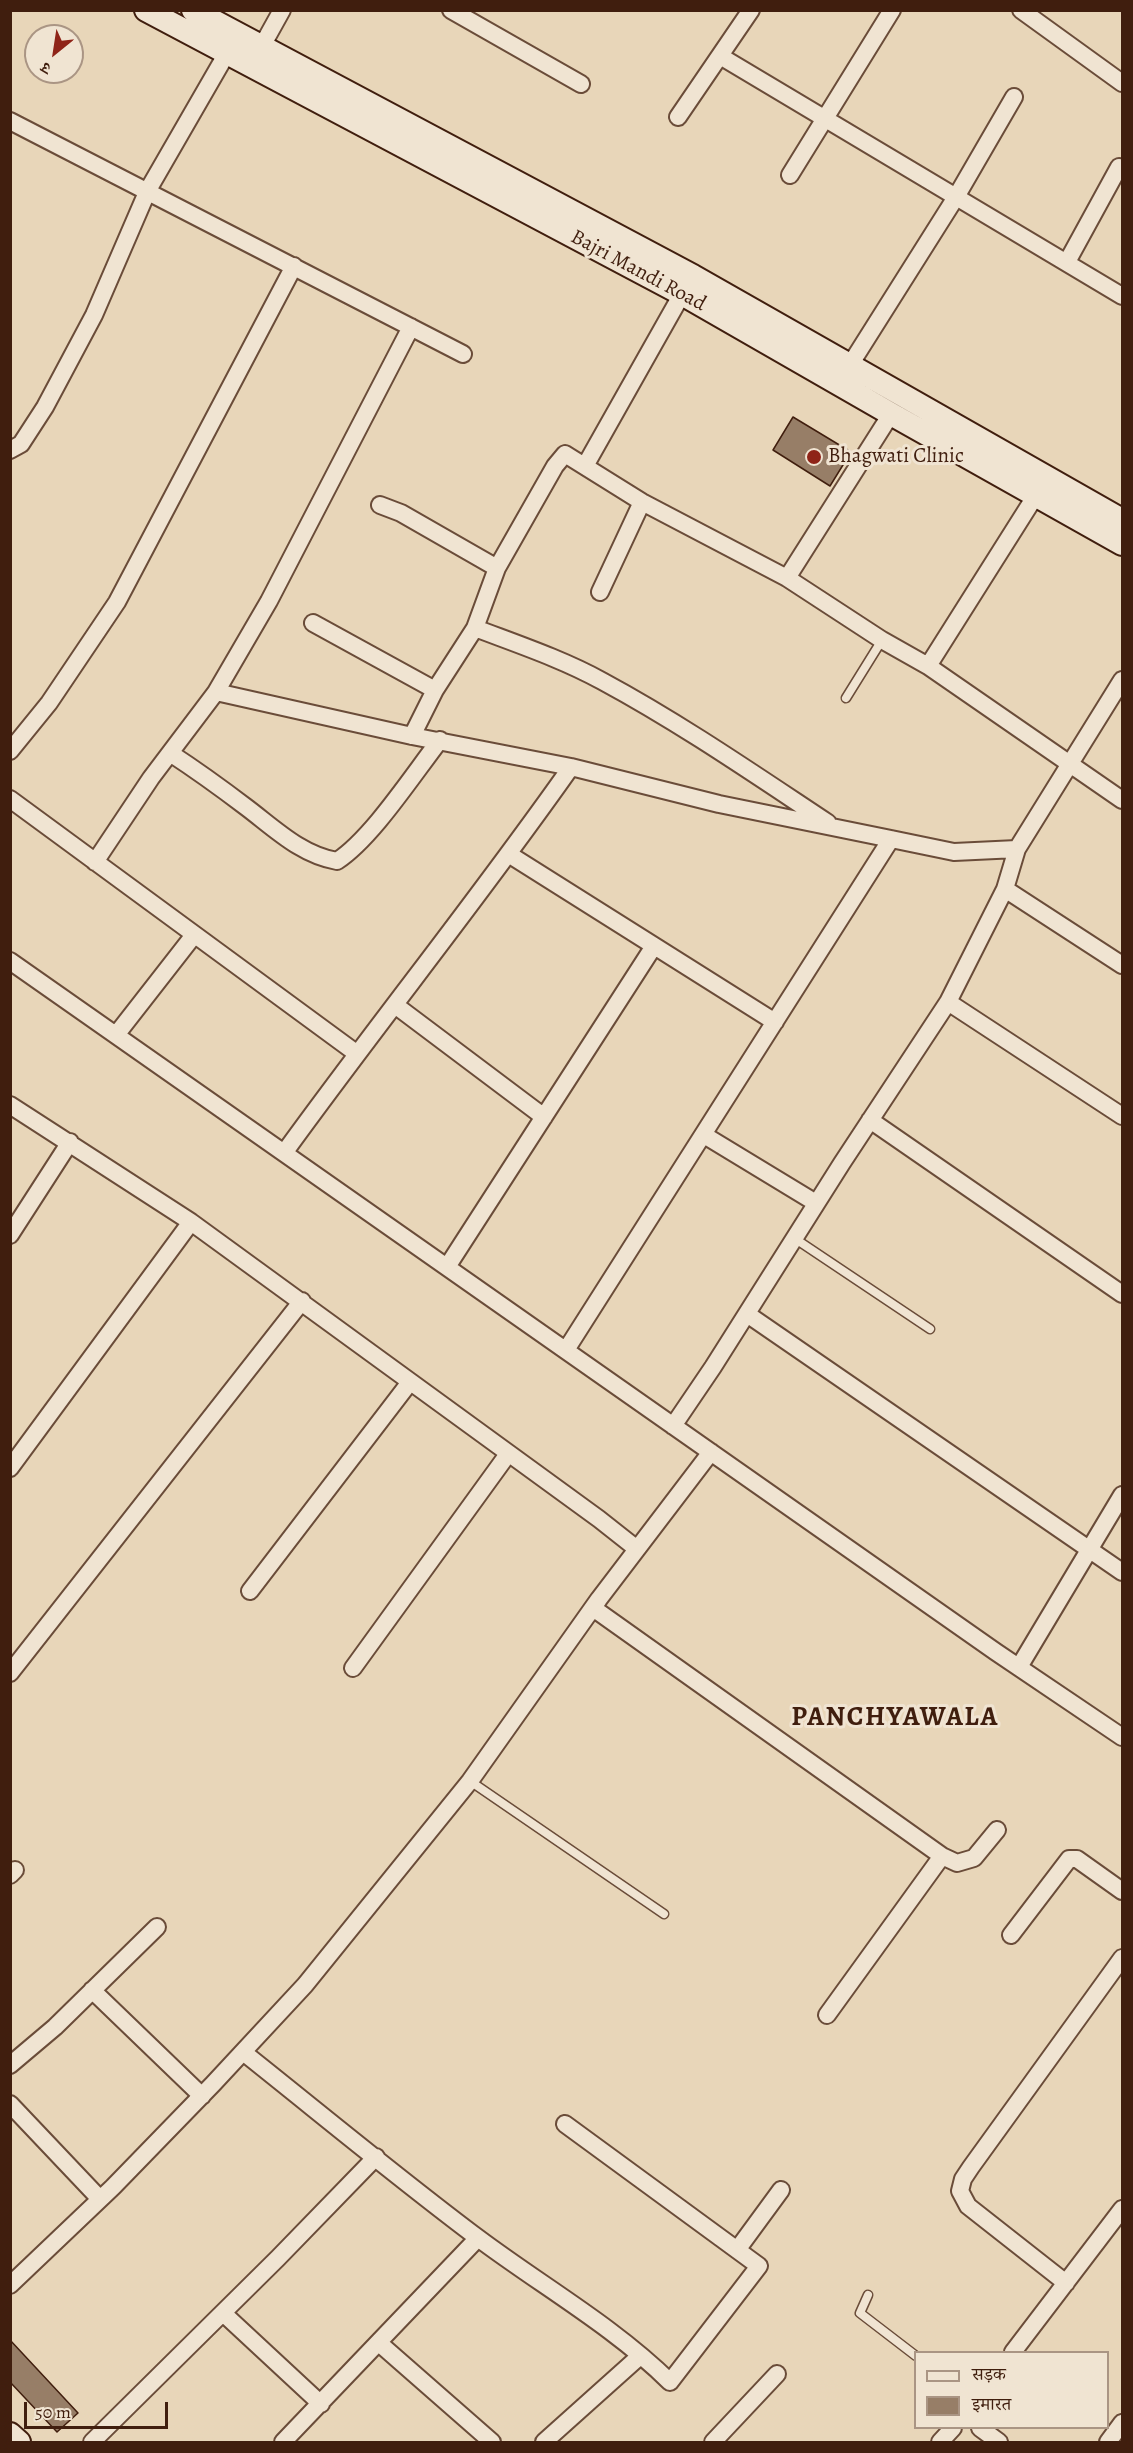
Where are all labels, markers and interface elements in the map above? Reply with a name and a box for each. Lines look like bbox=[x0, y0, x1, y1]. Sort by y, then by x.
north arrow bbox=[24, 24, 84, 84]
text: उ bbox=[37, 56, 55, 79]
street label: Bajri Mandi Road bbox=[566, 225, 710, 317]
place label: Bhagwati Clinic bbox=[828, 444, 964, 470]
marker: Bhagwati Clinic bbox=[805, 448, 823, 466]
district label: PANCHYAWALA bbox=[791, 1702, 999, 1734]
legend bbox=[914, 2351, 1109, 2429]
text: सड़क bbox=[972, 2362, 1006, 2386]
scale bar bbox=[27, 2390, 171, 2428]
text: इमारत bbox=[972, 2392, 1011, 2416]
text: 50 m bbox=[35, 2400, 71, 2424]

